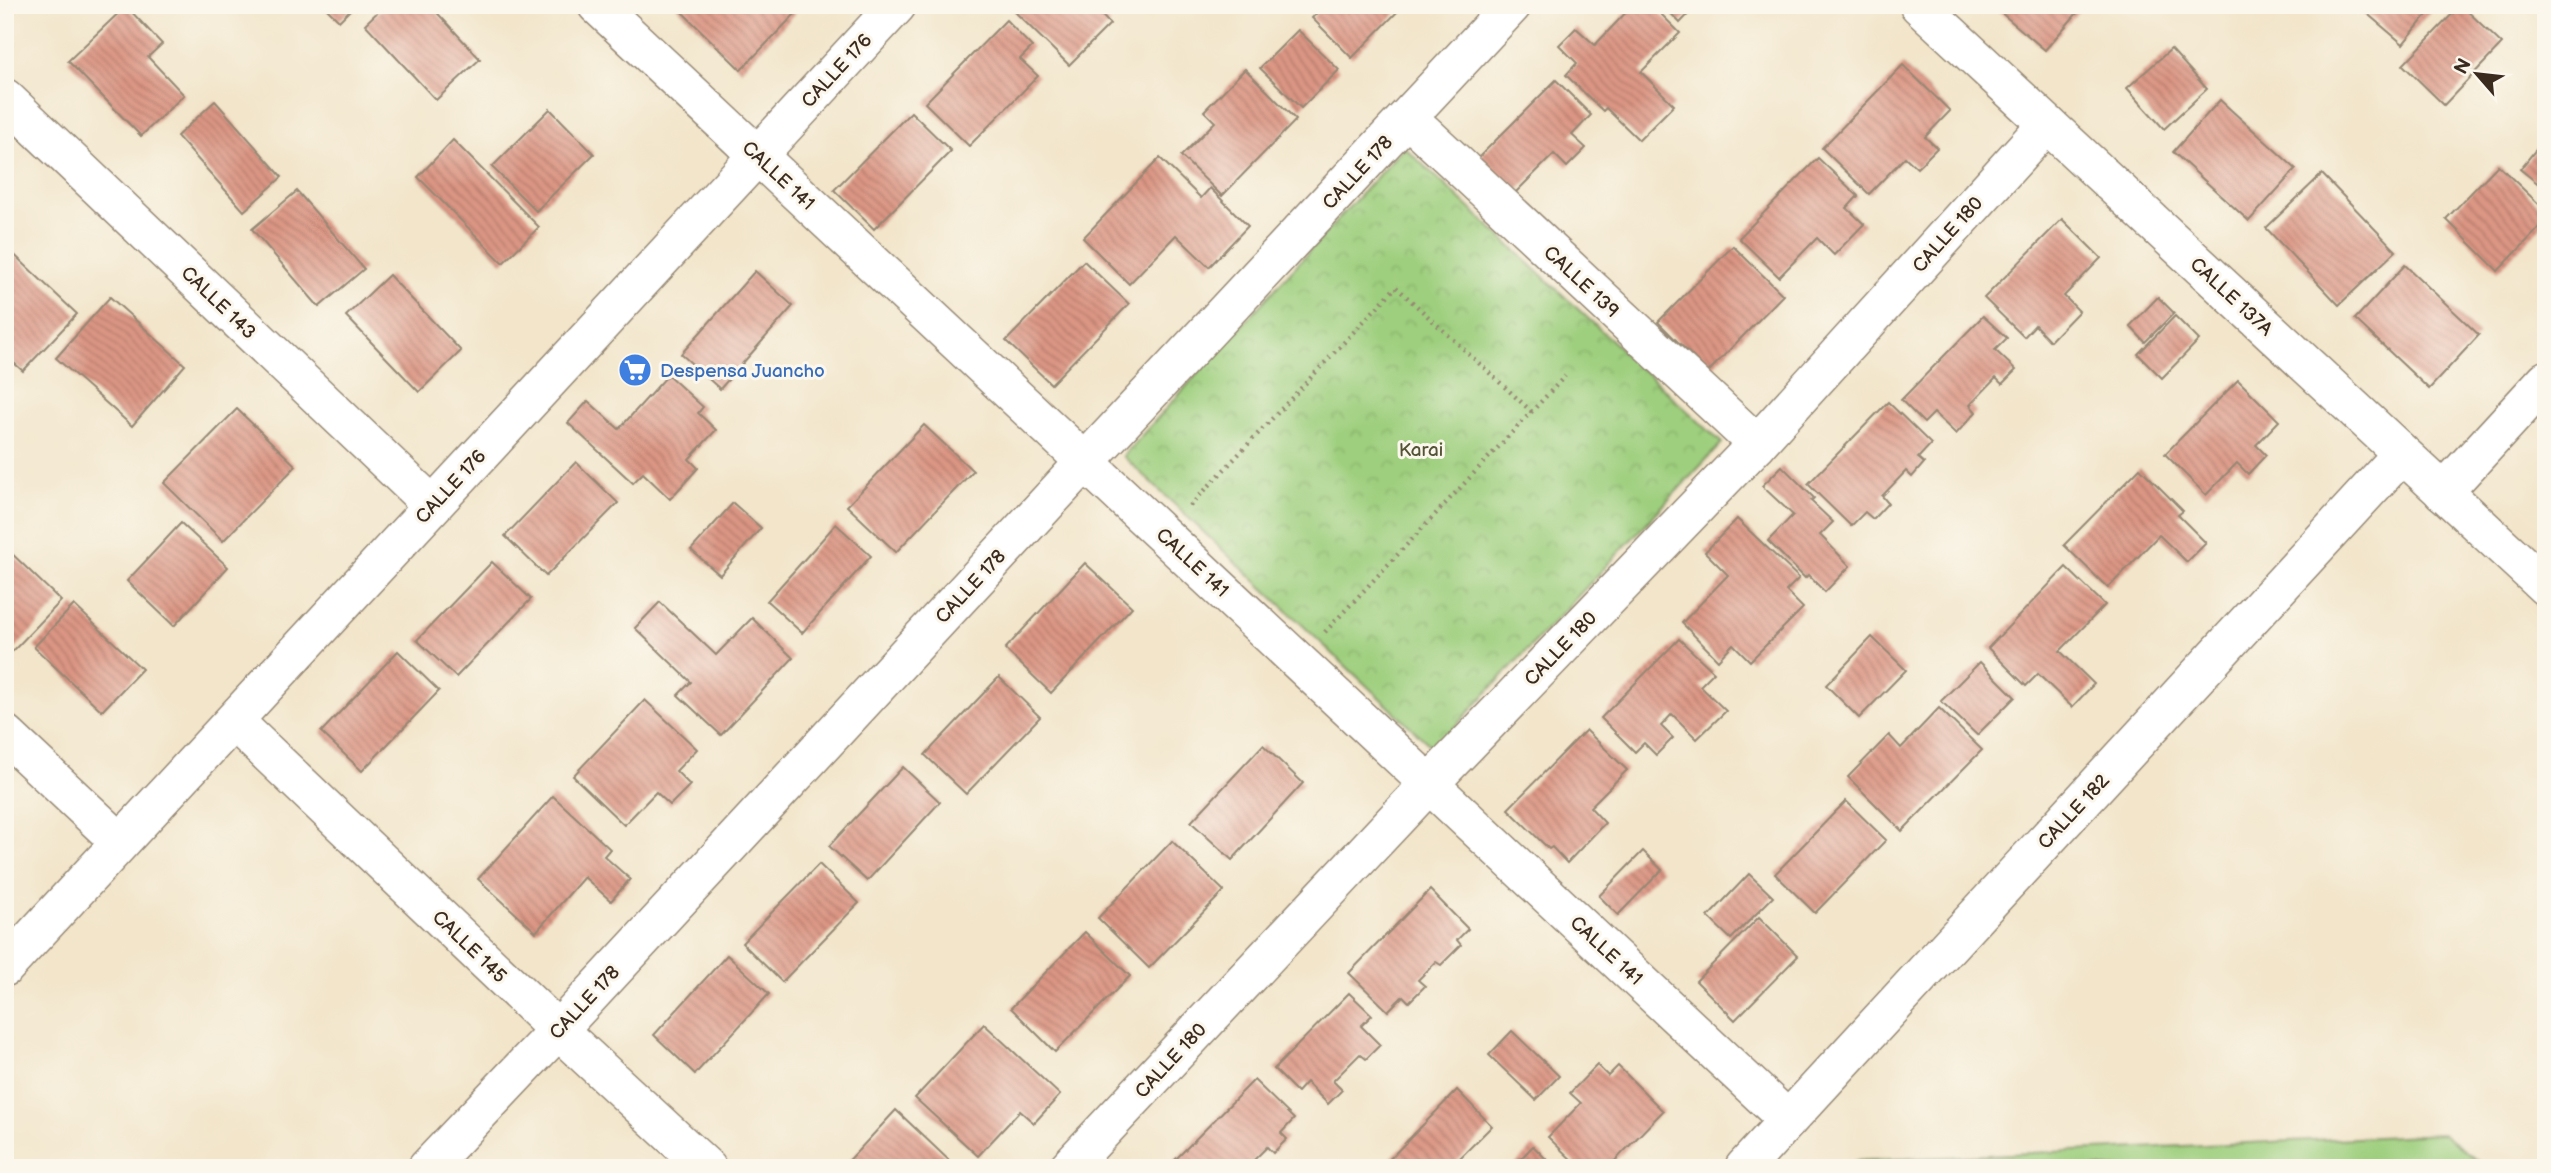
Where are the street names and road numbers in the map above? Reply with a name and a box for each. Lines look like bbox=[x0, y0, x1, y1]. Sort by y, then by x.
street label: CALLE 176 bbox=[797, 29, 877, 113]
street label: CALLE 178 bbox=[1318, 131, 1398, 215]
street label: CALLE 141 bbox=[737, 137, 819, 216]
street label: CALLE 180 bbox=[1908, 192, 1988, 278]
street label: CALLE 139 bbox=[1539, 241, 1623, 323]
street label: CALLE 137A bbox=[2185, 253, 2277, 341]
street label: CALLE 143 bbox=[176, 262, 260, 344]
street label: CALLE 176 bbox=[411, 445, 491, 529]
street label: CALLE 141 bbox=[1151, 524, 1233, 603]
street label: CALLE 178 bbox=[931, 545, 1011, 629]
street label: CALLE 180 bbox=[1520, 607, 1602, 691]
street label: CALLE 182 bbox=[2034, 769, 2115, 854]
street label: CALLE 145 bbox=[427, 906, 511, 988]
street label: CALLE 141 bbox=[1565, 912, 1647, 991]
street label: CALLE 178 bbox=[545, 961, 625, 1045]
street label: CALLE 180 bbox=[1131, 1019, 1212, 1103]

